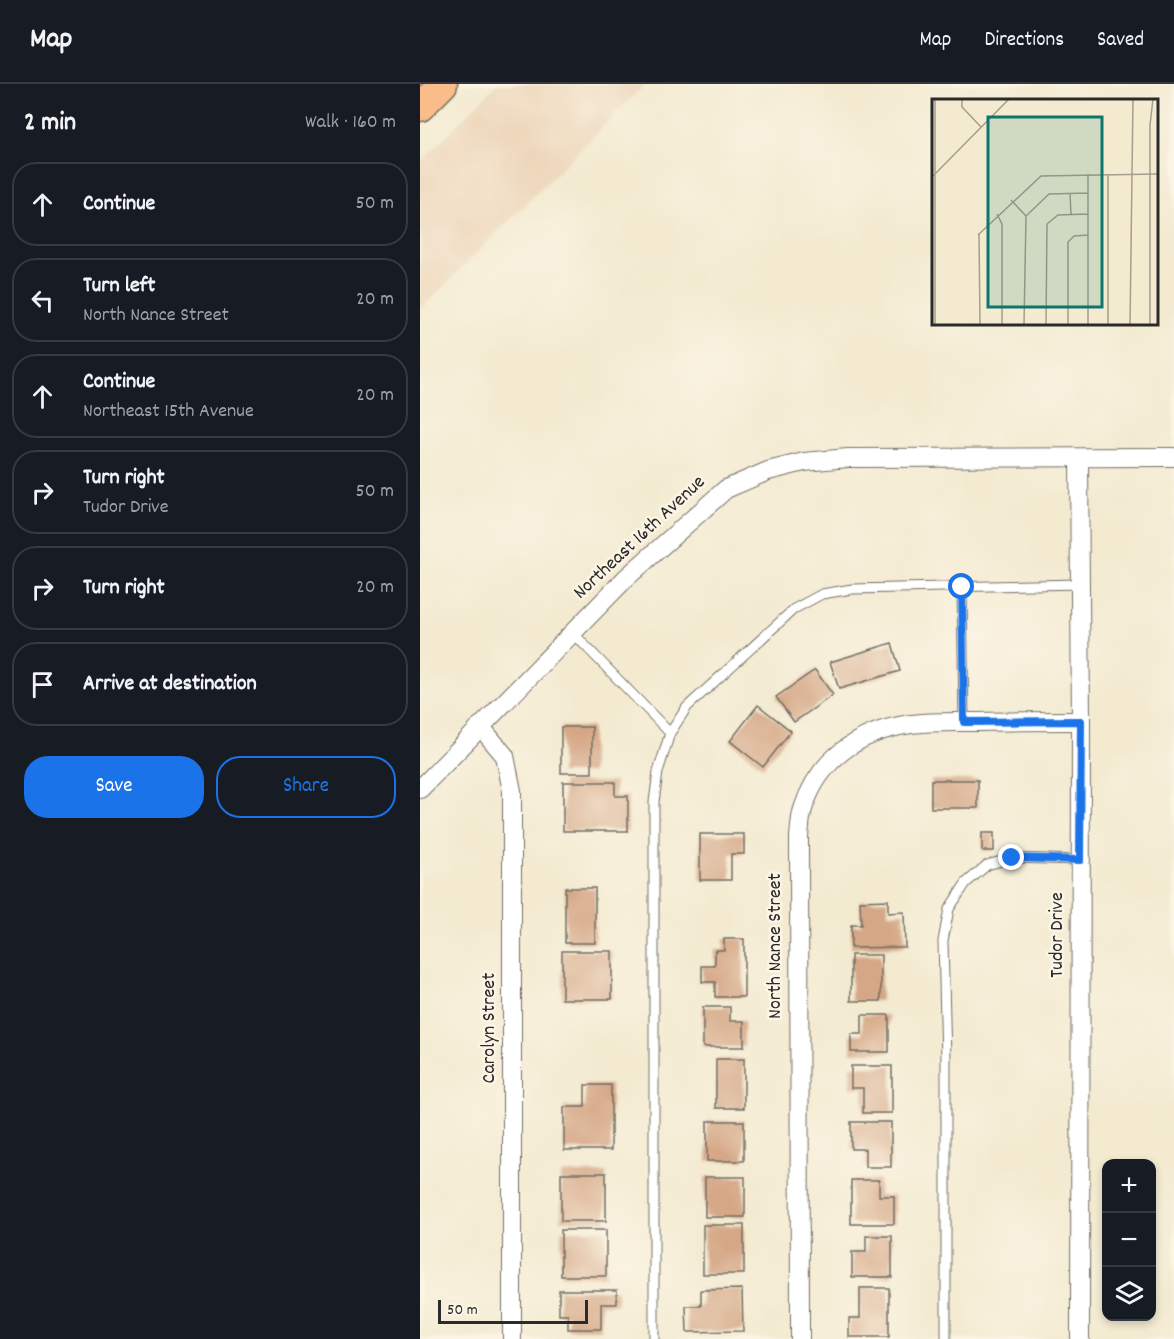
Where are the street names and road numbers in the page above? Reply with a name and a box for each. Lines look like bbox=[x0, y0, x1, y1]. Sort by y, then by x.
street label: Northeast 16th Avenue bbox=[568, 469, 712, 607]
street label: North Nance Street bbox=[762, 873, 790, 1019]
street label: Tudor Drive bbox=[1044, 892, 1072, 978]
street label: Carolyn Street bbox=[476, 973, 504, 1083]

